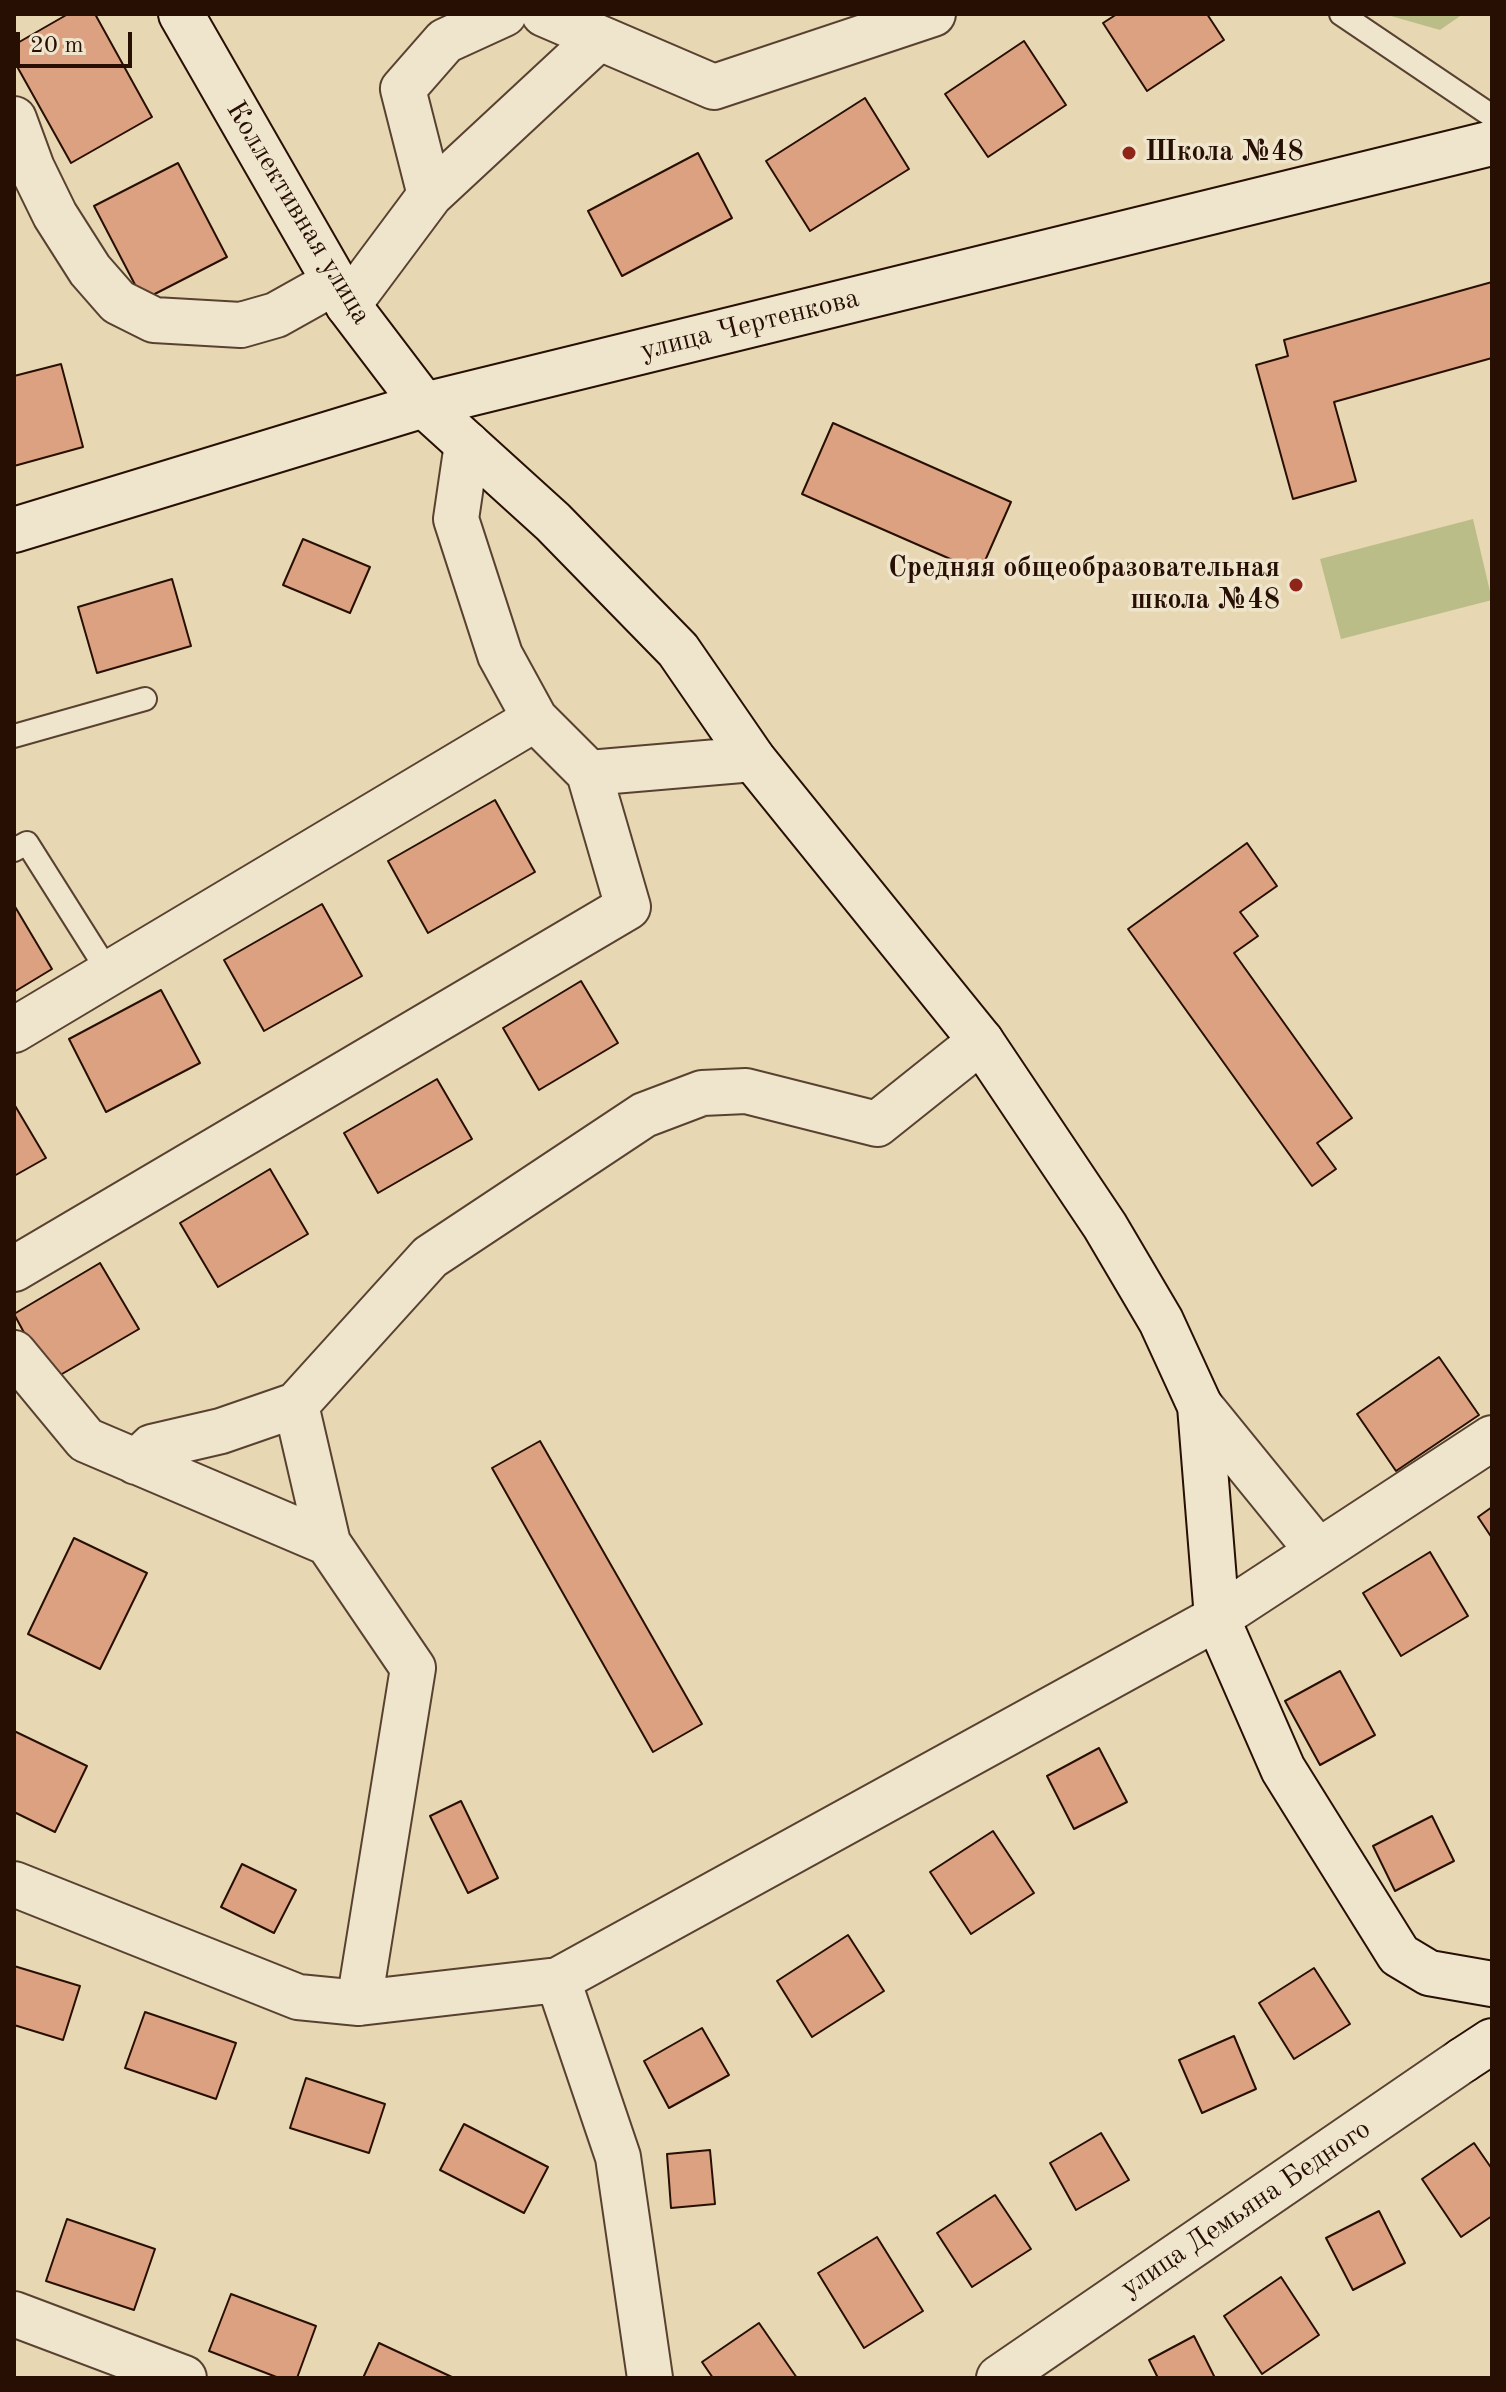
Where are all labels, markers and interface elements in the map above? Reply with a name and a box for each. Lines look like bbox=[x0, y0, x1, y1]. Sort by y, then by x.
scale bar bbox=[20, 16, 136, 66]
text: 20 m bbox=[30, 34, 84, 58]
street label: Коллективная улица bbox=[218, 95, 378, 331]
place label: Школа №48 bbox=[1145, 136, 1304, 170]
marker: Школа №48 bbox=[1120, 144, 1138, 162]
street label: улица Чертенкова bbox=[637, 282, 863, 368]
place label: Средняя общеобразовательная школа №48 bbox=[888, 552, 1280, 618]
marker: Средняя общеобразовательная школа №48 bbox=[1287, 576, 1305, 594]
street label: улица Демьяна Бедного bbox=[1115, 2113, 1377, 2305]

